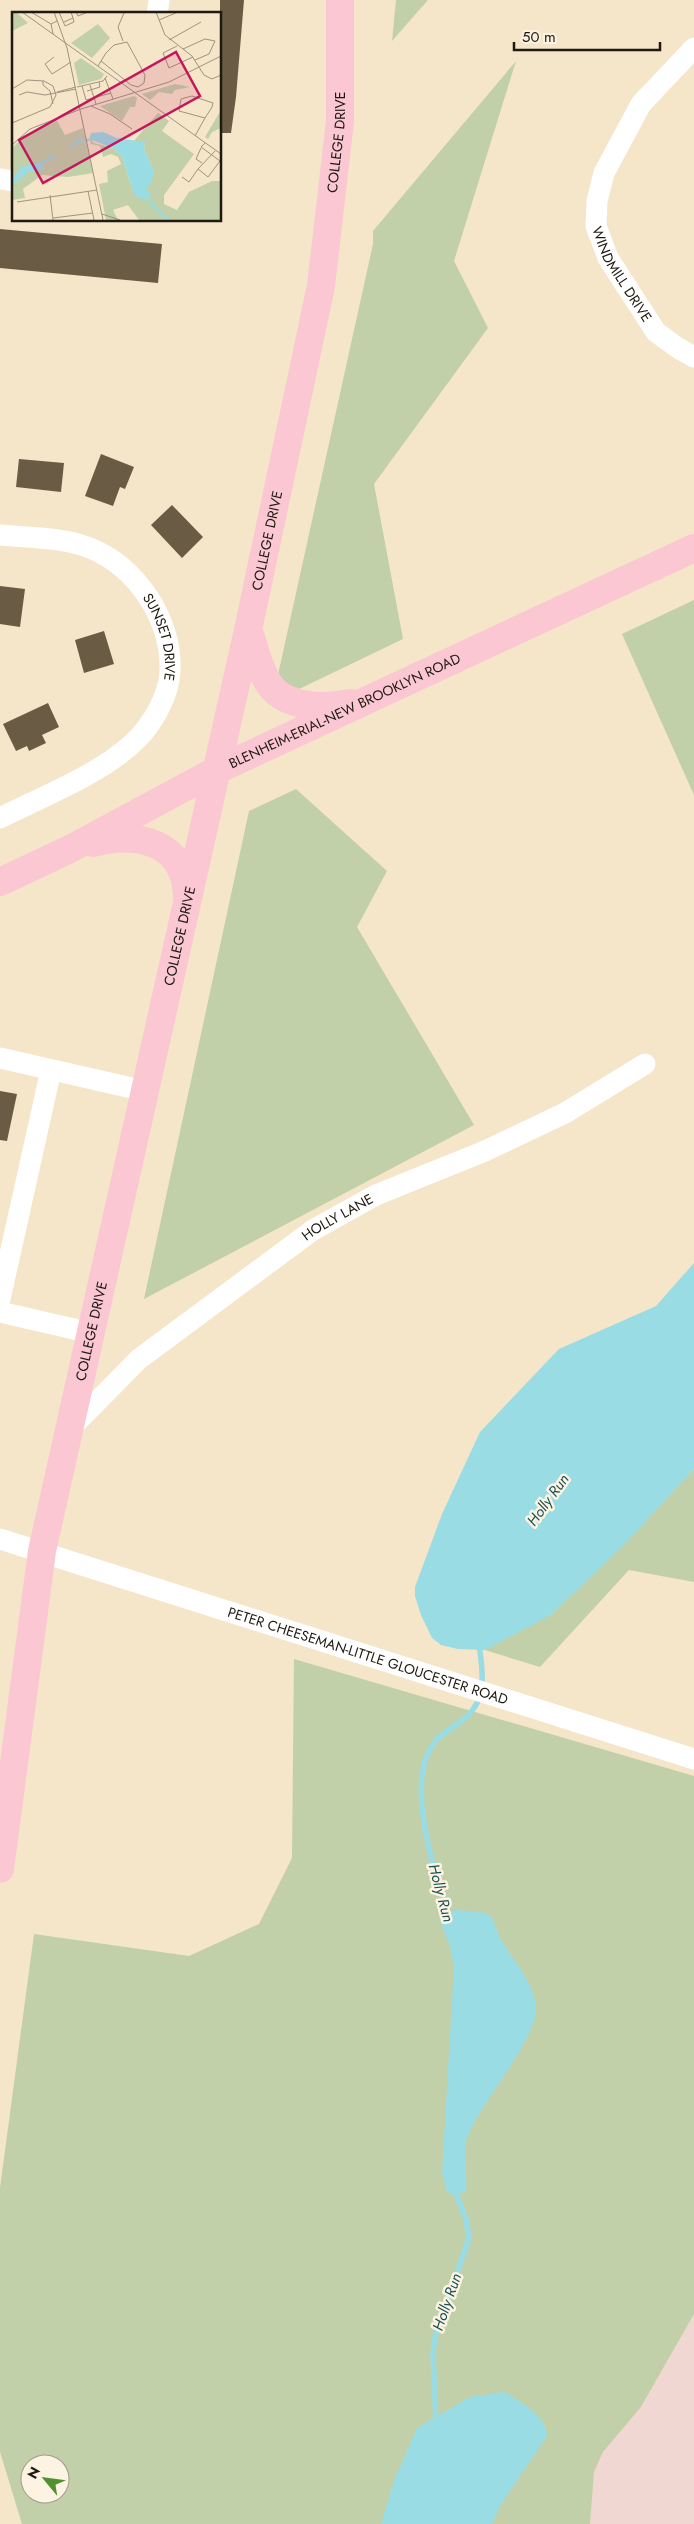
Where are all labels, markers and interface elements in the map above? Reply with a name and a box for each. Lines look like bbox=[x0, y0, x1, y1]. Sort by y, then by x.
inset map bbox=[12, 12, 221, 221]
scale bar bbox=[514, 20, 660, 52]
text: 50 m bbox=[522, 26, 556, 48]
street label: COLLEGE DRIVE bbox=[322, 92, 350, 194]
street label: WINDMILL DRIVE bbox=[587, 224, 657, 326]
street label: COLLEGE DRIVE bbox=[247, 489, 287, 592]
street label: SUNSET DRIVE bbox=[138, 589, 180, 682]
street label: BLENHEIM-ERIAL-NEW BROOKLYN ROAD bbox=[225, 648, 464, 773]
street label: COLLEGE DRIVE bbox=[159, 884, 200, 988]
street label: HOLLY LANE bbox=[297, 1189, 377, 1245]
street label: COLLEGE DRIVE bbox=[70, 1279, 112, 1383]
water label: Holly Run bbox=[522, 1470, 574, 1530]
street label: PETER CHEESEMAN-LITTLE GLOUCESTER ROAD bbox=[225, 1602, 511, 1709]
water label: Holly Run bbox=[423, 1861, 459, 1925]
water label: Holly Run bbox=[427, 2270, 467, 2334]
north arrow bbox=[20, 2454, 70, 2504]
text: N bbox=[22, 2463, 45, 2482]

